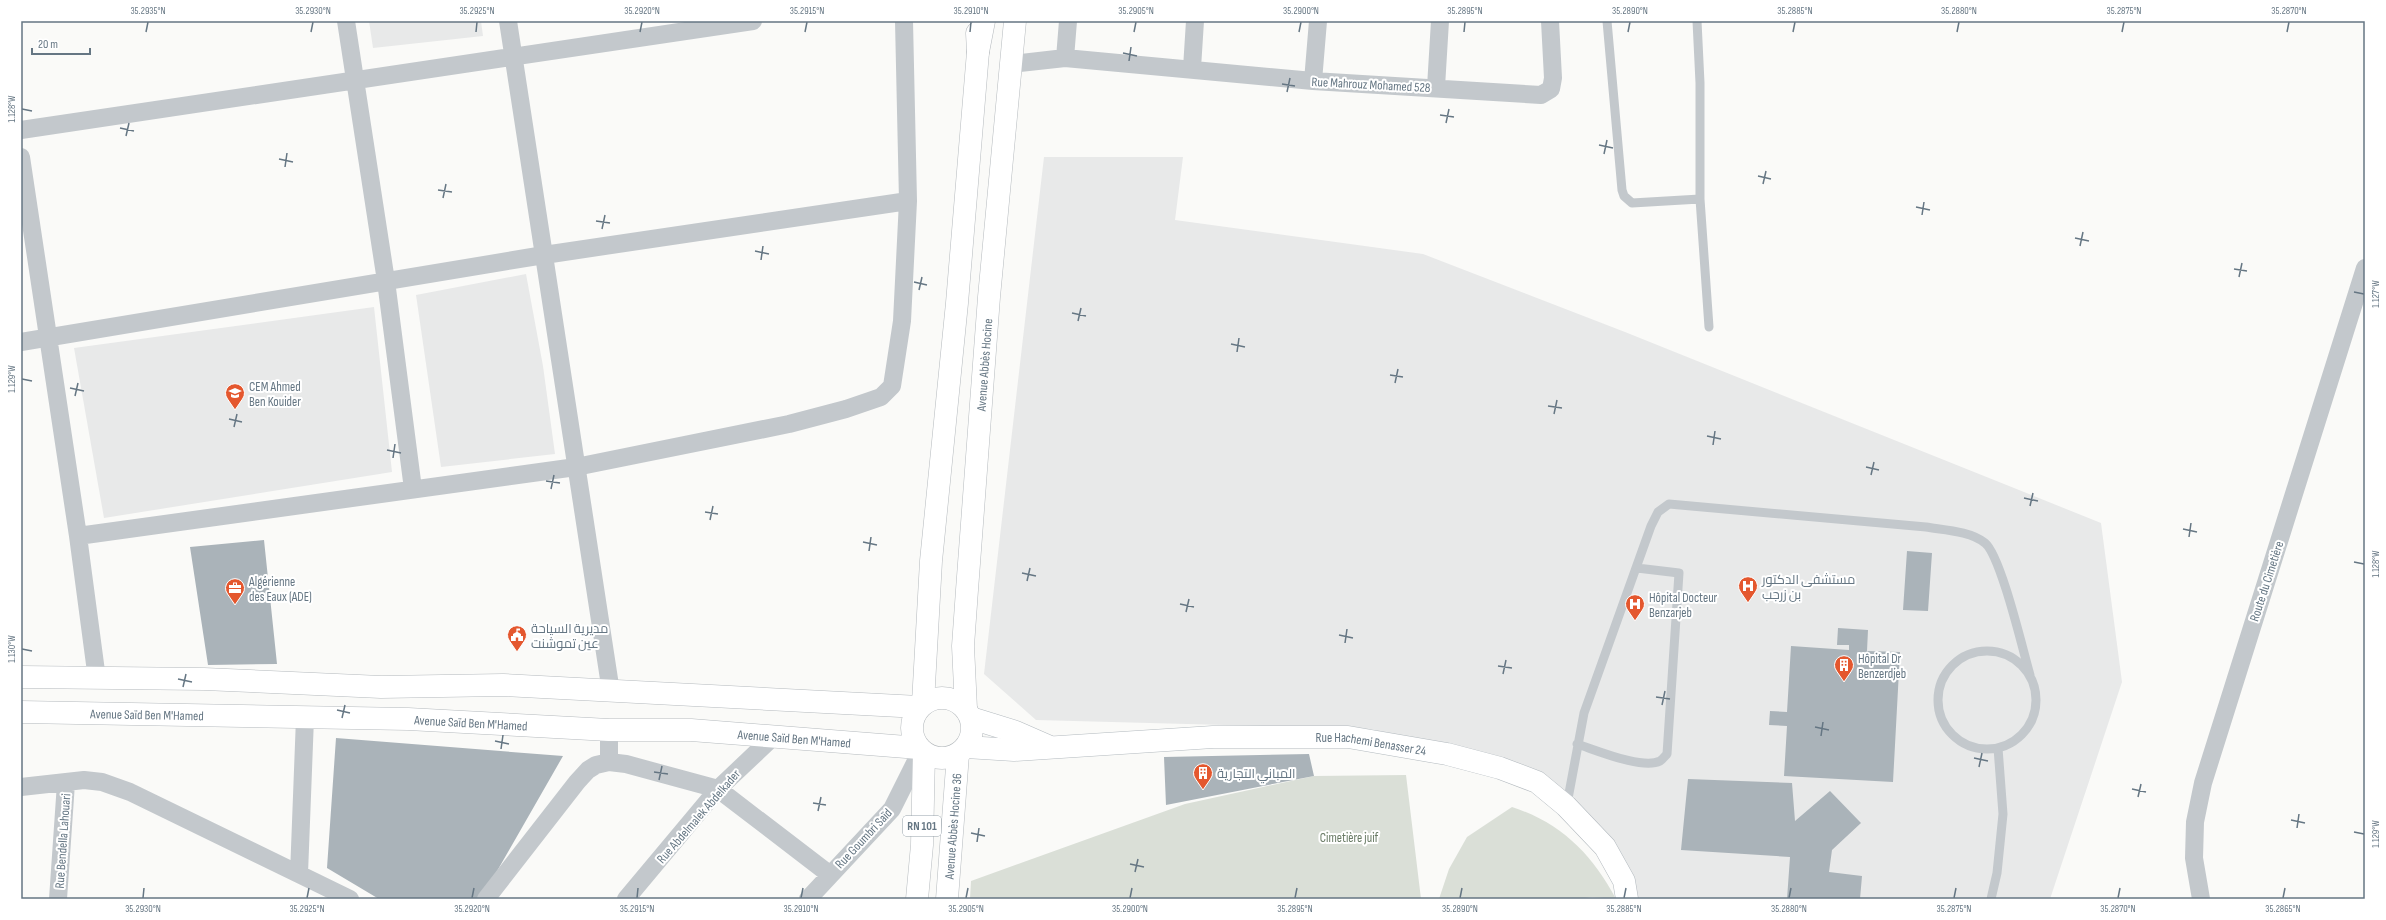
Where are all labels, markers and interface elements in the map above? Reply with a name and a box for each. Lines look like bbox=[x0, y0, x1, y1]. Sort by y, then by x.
text: 35.2935°N bbox=[130, 5, 166, 17]
text: 35.2930°N bbox=[295, 5, 331, 17]
text: 35.2925°N bbox=[459, 5, 495, 17]
text: 35.2920°N bbox=[624, 5, 660, 17]
text: 35.2915°N bbox=[790, 5, 824, 17]
text: 35.2910°N bbox=[954, 5, 989, 17]
text: 35.2905°N bbox=[1118, 5, 1154, 17]
text: 35.2900°N bbox=[1283, 5, 1319, 17]
text: 35.2895°N bbox=[1447, 5, 1483, 17]
text: 35.2890°N bbox=[1612, 5, 1648, 17]
text: 35.2885°N bbox=[1777, 5, 1813, 17]
text: 35.2880°N bbox=[1941, 5, 1977, 17]
text: 35.2875°N bbox=[2107, 5, 2141, 17]
text: 35.2870°N bbox=[2271, 5, 2307, 17]
scale bar bbox=[32, 30, 90, 56]
text: 20 m bbox=[38, 37, 58, 52]
street label: Rue Mahrouz Mohamed 528 bbox=[1311, 74, 1431, 96]
text: 1.128°W bbox=[6, 95, 18, 123]
text: 1.127°W bbox=[2370, 280, 2382, 308]
street label: Avenue Abbès Hocine bbox=[973, 318, 996, 413]
text: 1.129°W bbox=[6, 365, 18, 393]
place label: CEM Ahmed Ben Kouider bbox=[249, 379, 301, 410]
school or university icon: CEM Ahmed Ben Kouider bbox=[224, 382, 246, 410]
street label: Route du Cimetière bbox=[2246, 539, 2287, 623]
text: 1.128°W bbox=[2370, 550, 2382, 578]
place label: مستشفى الدكتور بن زرجب bbox=[1761, 572, 1855, 603]
place label: Algérienne des Eaux (ADE) bbox=[248, 574, 312, 605]
hospital icon: مستشفى الدكتور بن زرجب bbox=[1737, 575, 1759, 603]
office icon: Algérienne des Eaux (ADE) bbox=[224, 577, 246, 605]
place label: Hôpital Docteur Benzarjeb bbox=[1649, 590, 1718, 621]
hospital icon: Hôpital Docteur Benzarjeb bbox=[1624, 593, 1646, 621]
place label: مديرية السياحة عين تموشنت bbox=[531, 621, 608, 652]
public building icon: مديرية السياحة عين تموشنت bbox=[506, 624, 528, 652]
text: 1.130°W bbox=[6, 635, 18, 663]
place label: Hôpital Dr Benzerdjeb bbox=[1858, 651, 1906, 682]
building icon: Hôpital Dr Benzerdjeb bbox=[1833, 654, 1855, 682]
street label: Avenue Saïd Ben M'Hamed bbox=[89, 706, 204, 724]
street label: Avenue Saïd Ben M'Hamed bbox=[413, 712, 528, 735]
street label: Avenue Saïd Ben M'Hamed bbox=[736, 727, 851, 752]
street label: Rue Hachemi Benasser 24 bbox=[1316, 730, 1428, 759]
building icon: المباني التجارية bbox=[1192, 762, 1214, 790]
street label: Rue Abdelmalek Abdelkader bbox=[654, 766, 744, 867]
place label: المباني التجارية bbox=[1217, 766, 1296, 784]
street label: Avenue Abbès Hocine 36 bbox=[941, 772, 966, 881]
street label: Rue Bendella Lahouari bbox=[52, 793, 74, 889]
street label: Rue Goumbri Saïd bbox=[832, 805, 896, 872]
road number: RN 101 bbox=[903, 816, 941, 836]
text: 1.129°W bbox=[2370, 820, 2382, 848]
park label: Cimetière juif bbox=[1320, 830, 1379, 846]
text: 35.2930°N bbox=[125, 903, 161, 915]
text: 35.2925°N bbox=[289, 903, 325, 915]
text: 35.2920°N bbox=[454, 903, 490, 915]
text: 35.2915°N bbox=[620, 903, 654, 915]
text: 35.2910°N bbox=[784, 903, 819, 915]
text: 35.2905°N bbox=[948, 903, 984, 915]
text: 35.2900°N bbox=[1112, 903, 1148, 915]
text: 35.2895°N bbox=[1277, 903, 1313, 915]
text: 35.2890°N bbox=[1442, 903, 1478, 915]
text: 35.2885°N bbox=[1606, 903, 1642, 915]
text: 35.2880°N bbox=[1771, 903, 1807, 915]
text: 35.2875°N bbox=[1937, 903, 1971, 915]
text: 35.2870°N bbox=[2100, 903, 2136, 915]
text: 35.2865°N bbox=[2265, 903, 2301, 915]

